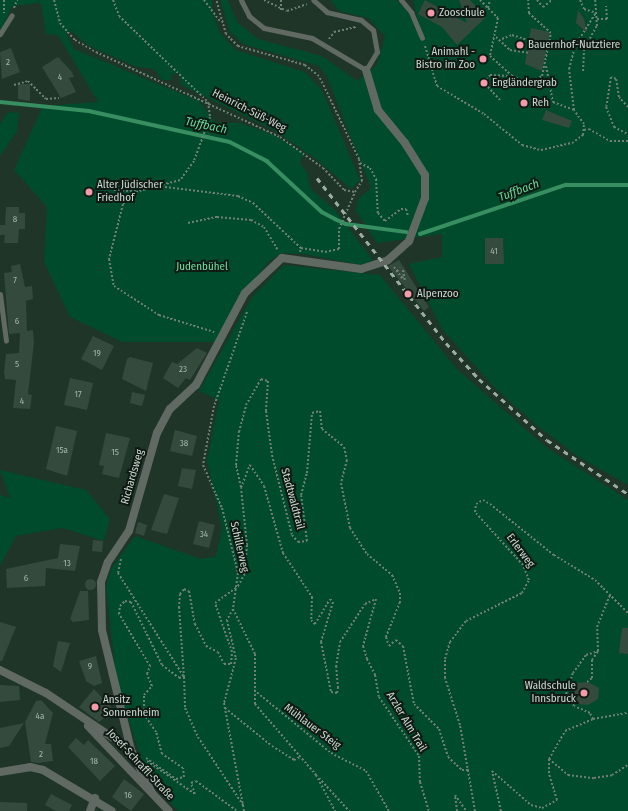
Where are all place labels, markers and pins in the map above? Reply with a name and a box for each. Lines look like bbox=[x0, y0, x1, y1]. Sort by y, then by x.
place label: Zooschule bbox=[439, 6, 485, 20]
marker: Zooschule bbox=[426, 8, 436, 18]
place label: Bauernhof-Nutztiere bbox=[528, 38, 620, 52]
marker: Bauernhof-Nutztiere bbox=[515, 40, 525, 50]
place label: Animahl - Bistro im Zoo bbox=[416, 46, 475, 72]
marker: Animahl - Bistro im Zoo bbox=[478, 54, 488, 64]
place label: Engländergrab bbox=[492, 76, 557, 90]
marker: Engländergrab bbox=[479, 78, 489, 88]
place label: Reh bbox=[532, 96, 549, 110]
marker: Reh bbox=[519, 98, 529, 108]
place label: Alter Jüdischer Friedhof bbox=[97, 179, 163, 205]
marker: Alter Jüdischer Friedhof bbox=[84, 187, 94, 197]
place label: Alpenzoo bbox=[417, 287, 459, 301]
marker: Alpenzoo bbox=[402, 288, 414, 300]
place label: Waldschule Innsbruck bbox=[525, 680, 576, 706]
marker: Waldschule Innsbruck bbox=[579, 688, 589, 698]
place label: Ansitz Sonnenheim bbox=[103, 694, 160, 720]
marker: Ansitz Sonnenheim bbox=[90, 702, 100, 712]

